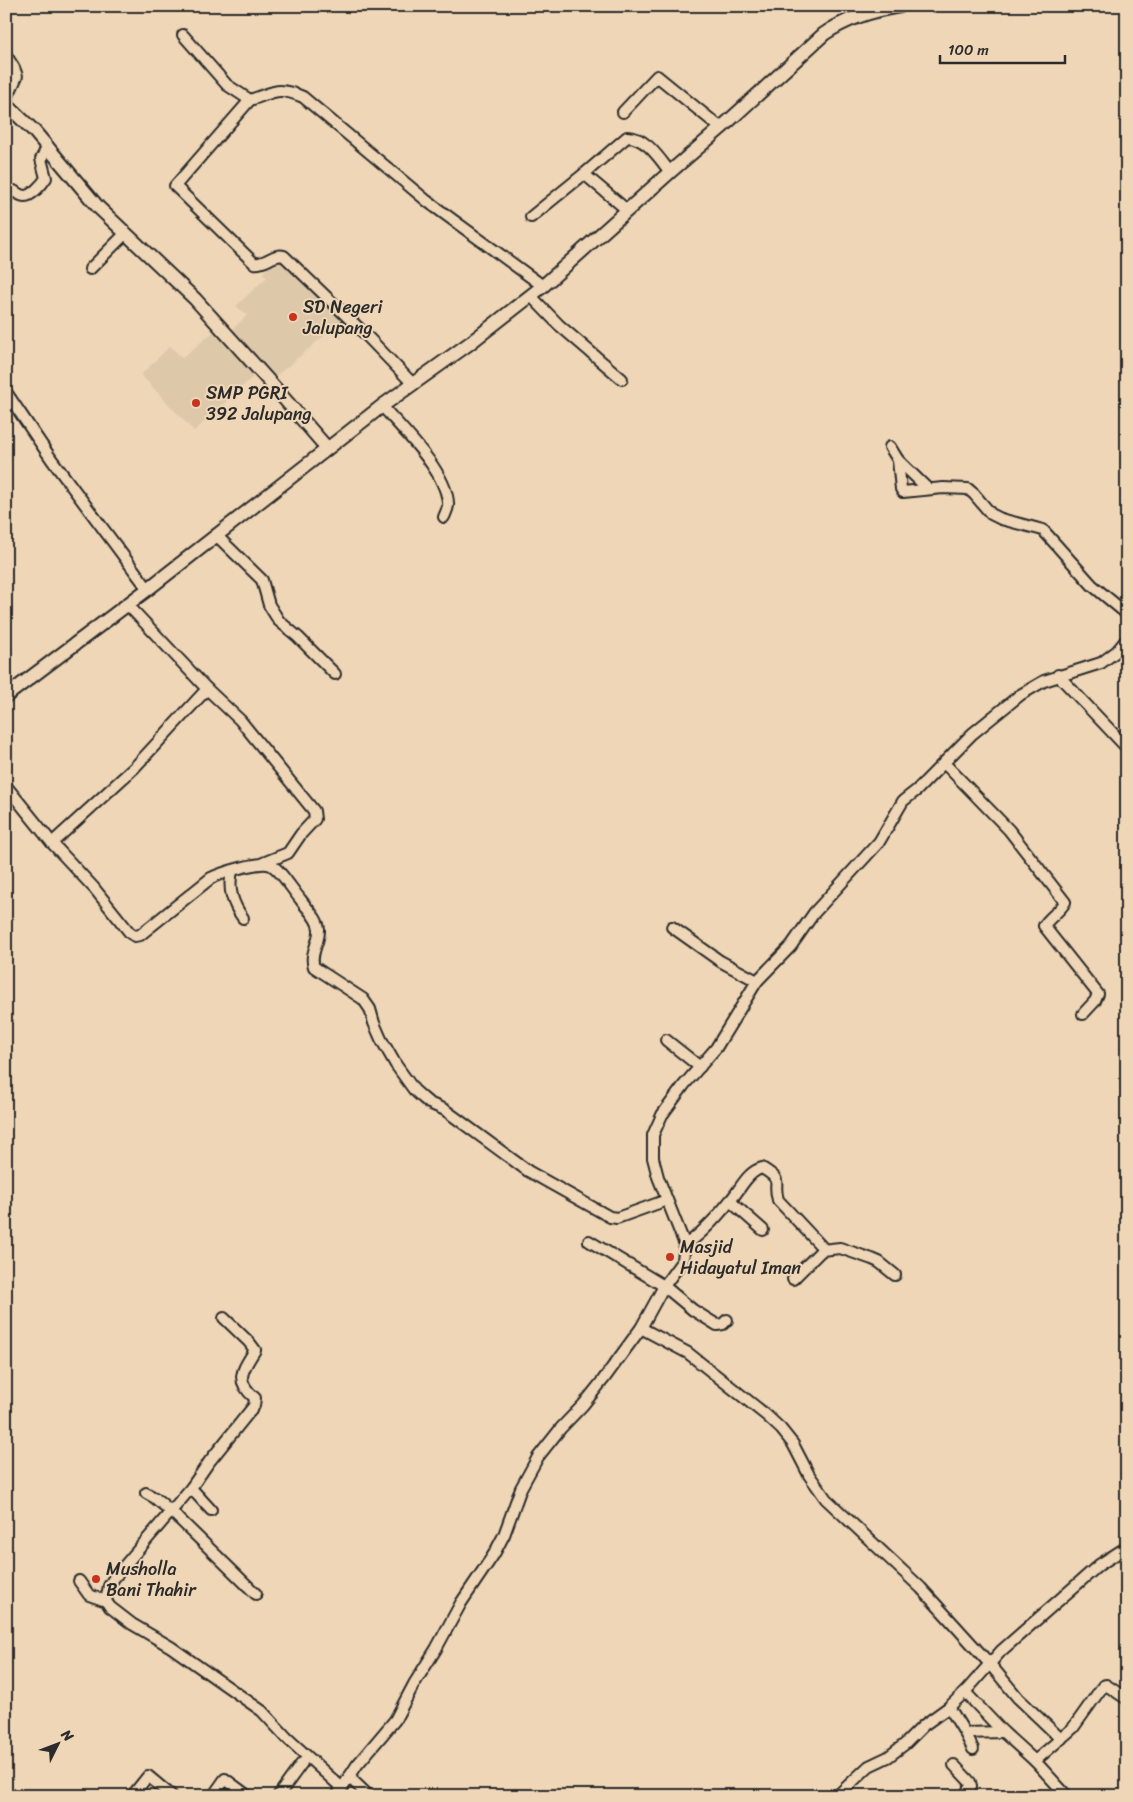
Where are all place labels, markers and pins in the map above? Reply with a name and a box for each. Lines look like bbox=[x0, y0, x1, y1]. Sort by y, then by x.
place label: SD Negeri Jalupang bbox=[302, 291, 383, 344]
marker: SD Negeri Jalupang bbox=[287, 311, 299, 323]
place label: SMP PGRI 392 Jalupang bbox=[206, 377, 312, 430]
marker: SMP PGRI 392 Jalupang bbox=[190, 397, 202, 409]
place label: Masjid Hidayatul Iman bbox=[680, 1231, 801, 1284]
marker: Masjid Hidayatul Iman bbox=[664, 1251, 676, 1263]
place label: Musholla Bani Thahir bbox=[106, 1553, 197, 1606]
marker: Musholla Bani Thahir bbox=[90, 1573, 102, 1585]

